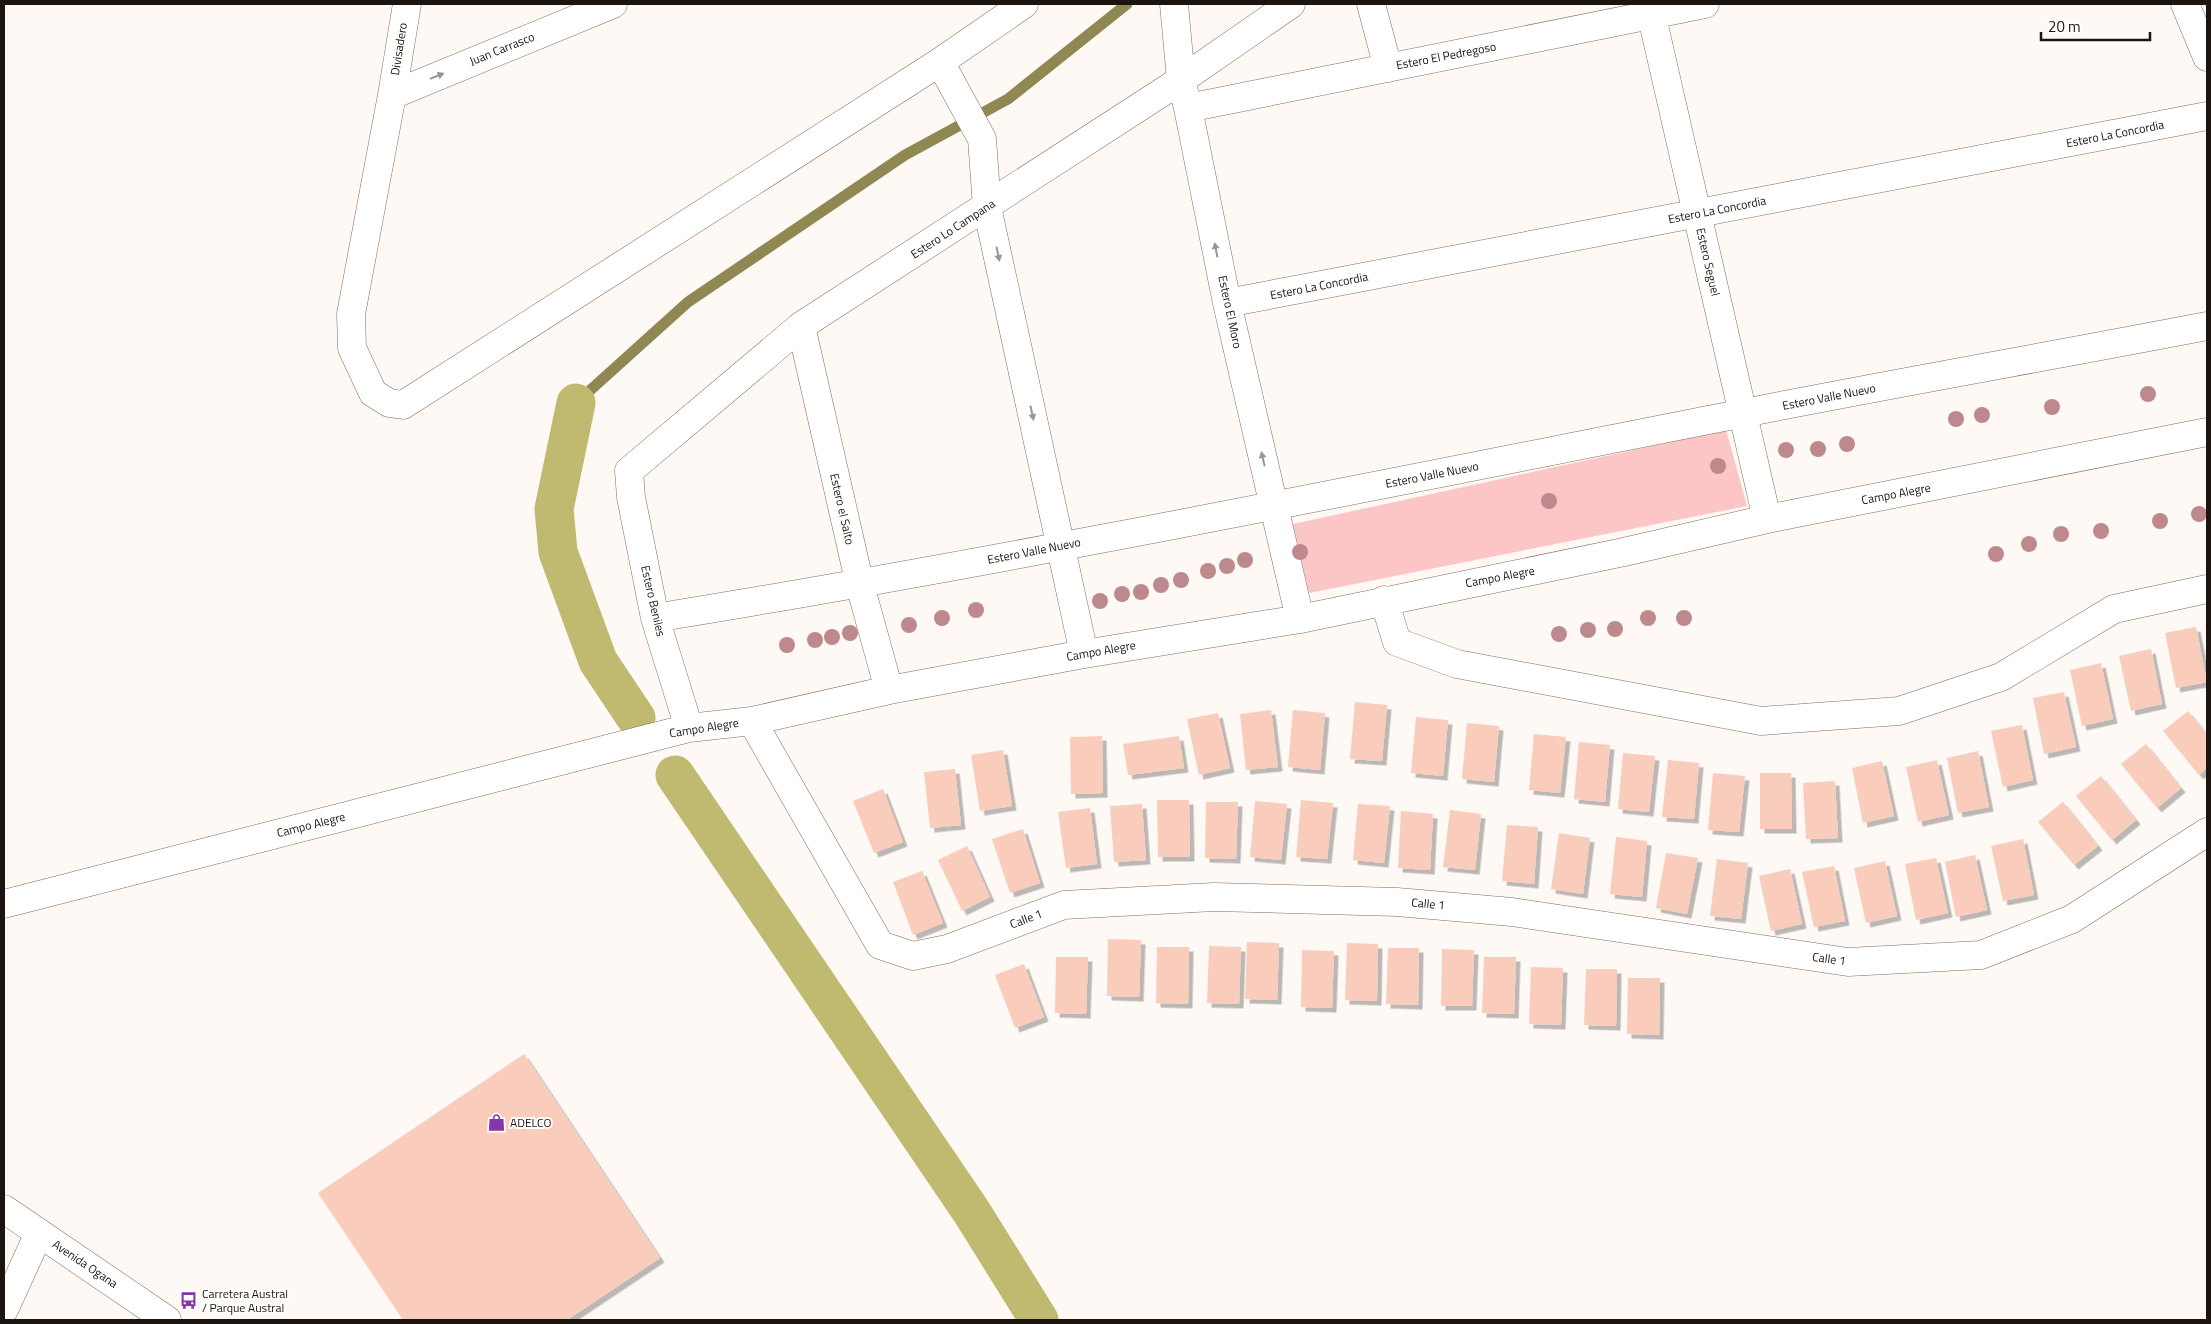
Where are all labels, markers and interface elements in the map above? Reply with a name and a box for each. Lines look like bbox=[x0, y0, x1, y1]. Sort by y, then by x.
scale bar bbox=[2041, 10, 2150, 42]
text: 20 m bbox=[2048, 15, 2081, 38]
street label: Divisadero bbox=[385, 21, 412, 77]
street label: Juan Carrasco bbox=[466, 27, 537, 70]
street label: Estero El Pedregoso bbox=[1394, 36, 1498, 75]
one-way arrow bbox=[430, 72, 445, 80]
street label: Estero La Concordia bbox=[2064, 115, 2166, 152]
street label: Estero La Concordia bbox=[1666, 191, 1768, 228]
street label: Estero Lo Campana bbox=[907, 194, 999, 263]
street label: Estero Seguel bbox=[1691, 226, 1726, 298]
one-way arrow bbox=[1212, 241, 1220, 257]
one-way arrow bbox=[994, 247, 1002, 262]
street label: Estero La Concordia bbox=[1268, 267, 1370, 304]
street label: Estero El Moro bbox=[1213, 274, 1248, 350]
street label: Estero Valle Nuevo bbox=[1781, 378, 1877, 415]
one-way arrow bbox=[1028, 405, 1036, 421]
one-way arrow bbox=[1259, 452, 1267, 467]
street label: Estero Valle Nuevo bbox=[1384, 456, 1480, 493]
street label: Estero el Salto bbox=[825, 471, 860, 546]
street label: Campo Alegre bbox=[1860, 477, 1932, 510]
street label: Estero Valle Nuevo bbox=[986, 532, 1082, 569]
street label: Campo Alegre bbox=[1464, 560, 1536, 593]
street label: Estero Beniles bbox=[636, 563, 671, 639]
street label: Campo Alegre bbox=[1065, 635, 1137, 666]
street label: Campo Alegre bbox=[668, 713, 740, 742]
street label: Campo Alegre bbox=[275, 807, 347, 842]
street label: Calle 1 bbox=[1411, 893, 1446, 914]
street label: Calle 1 bbox=[1007, 904, 1045, 933]
street label: Calle 1 bbox=[1811, 947, 1847, 970]
shop icon: ADELCO bbox=[486, 1113, 506, 1133]
place label: ADELCO bbox=[510, 1113, 551, 1132]
street label: Avenida Ogana bbox=[49, 1235, 122, 1293]
place label: Carretera Austral / Parque Austral bbox=[202, 1284, 288, 1317]
bus stop icon: Carretera Austral / Parque Austral bbox=[178, 1291, 198, 1311]

